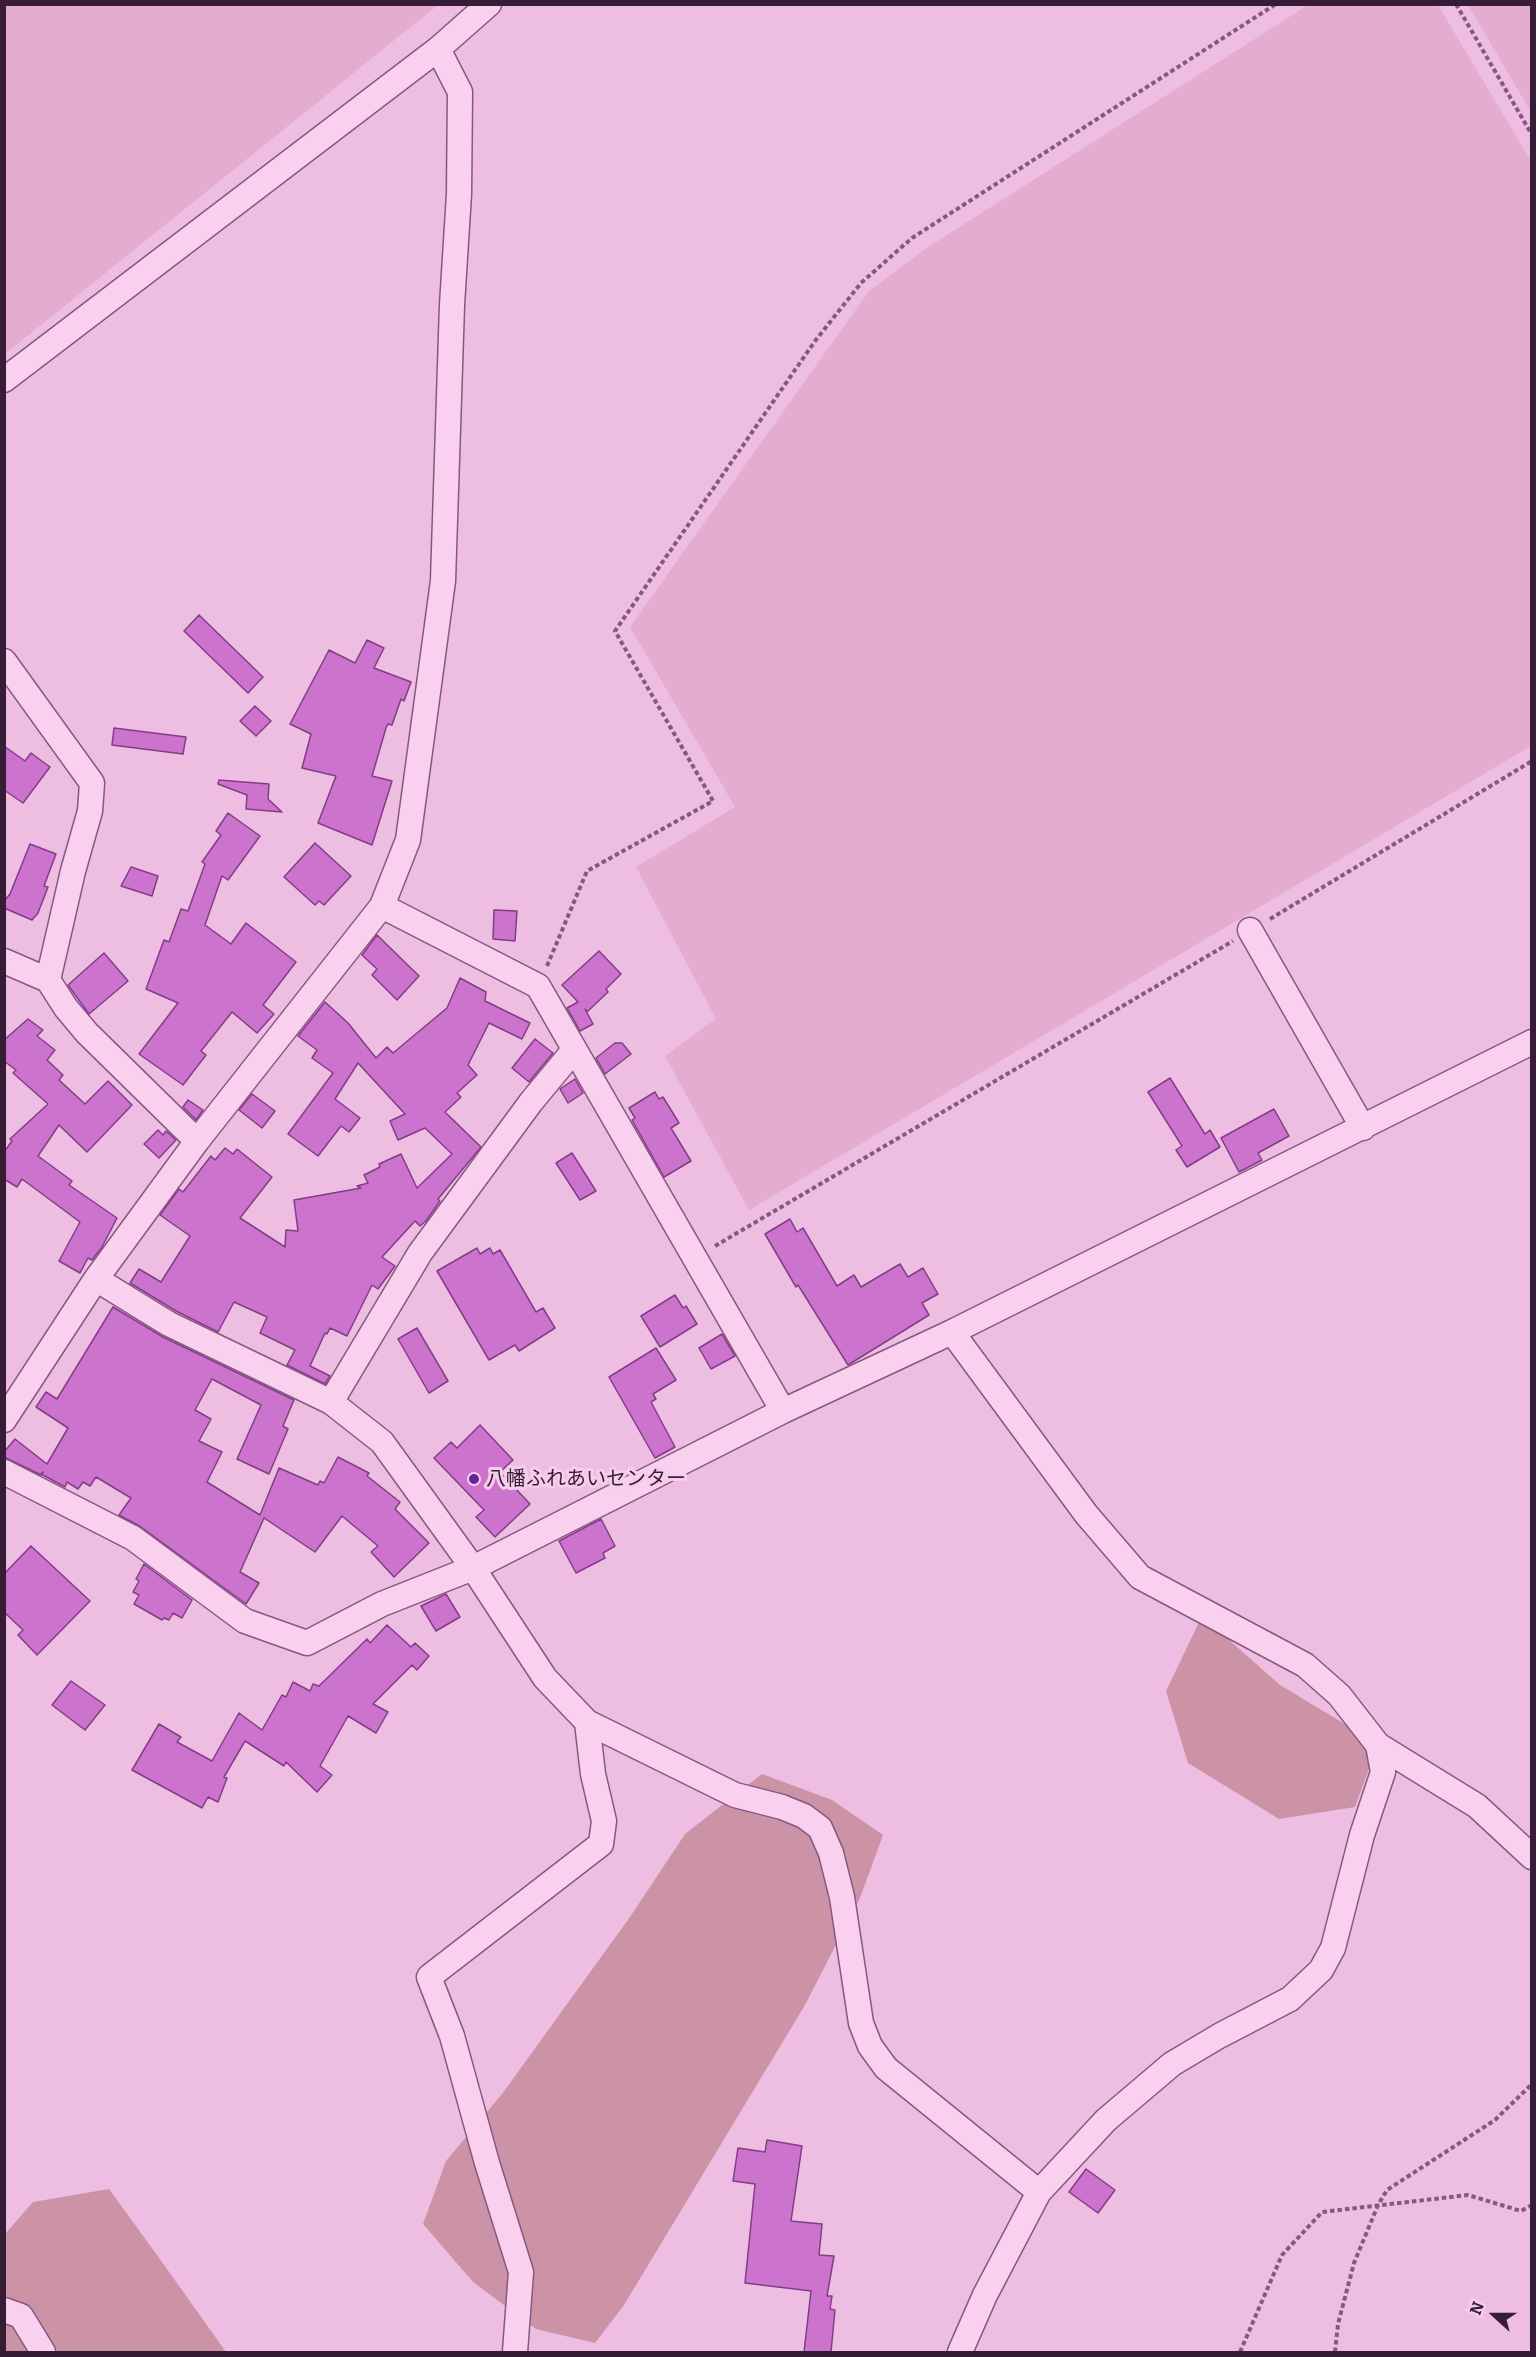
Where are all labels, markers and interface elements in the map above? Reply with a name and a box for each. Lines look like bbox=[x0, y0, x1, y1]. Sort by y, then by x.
place label: 八幡ふれあいセンター bbox=[486, 1467, 686, 1491]
marker: 八幡ふれあいセンター bbox=[467, 1472, 481, 1486]
north arrow bbox=[1464, 2285, 1524, 2345]
text: N bbox=[1466, 2299, 1488, 2318]

